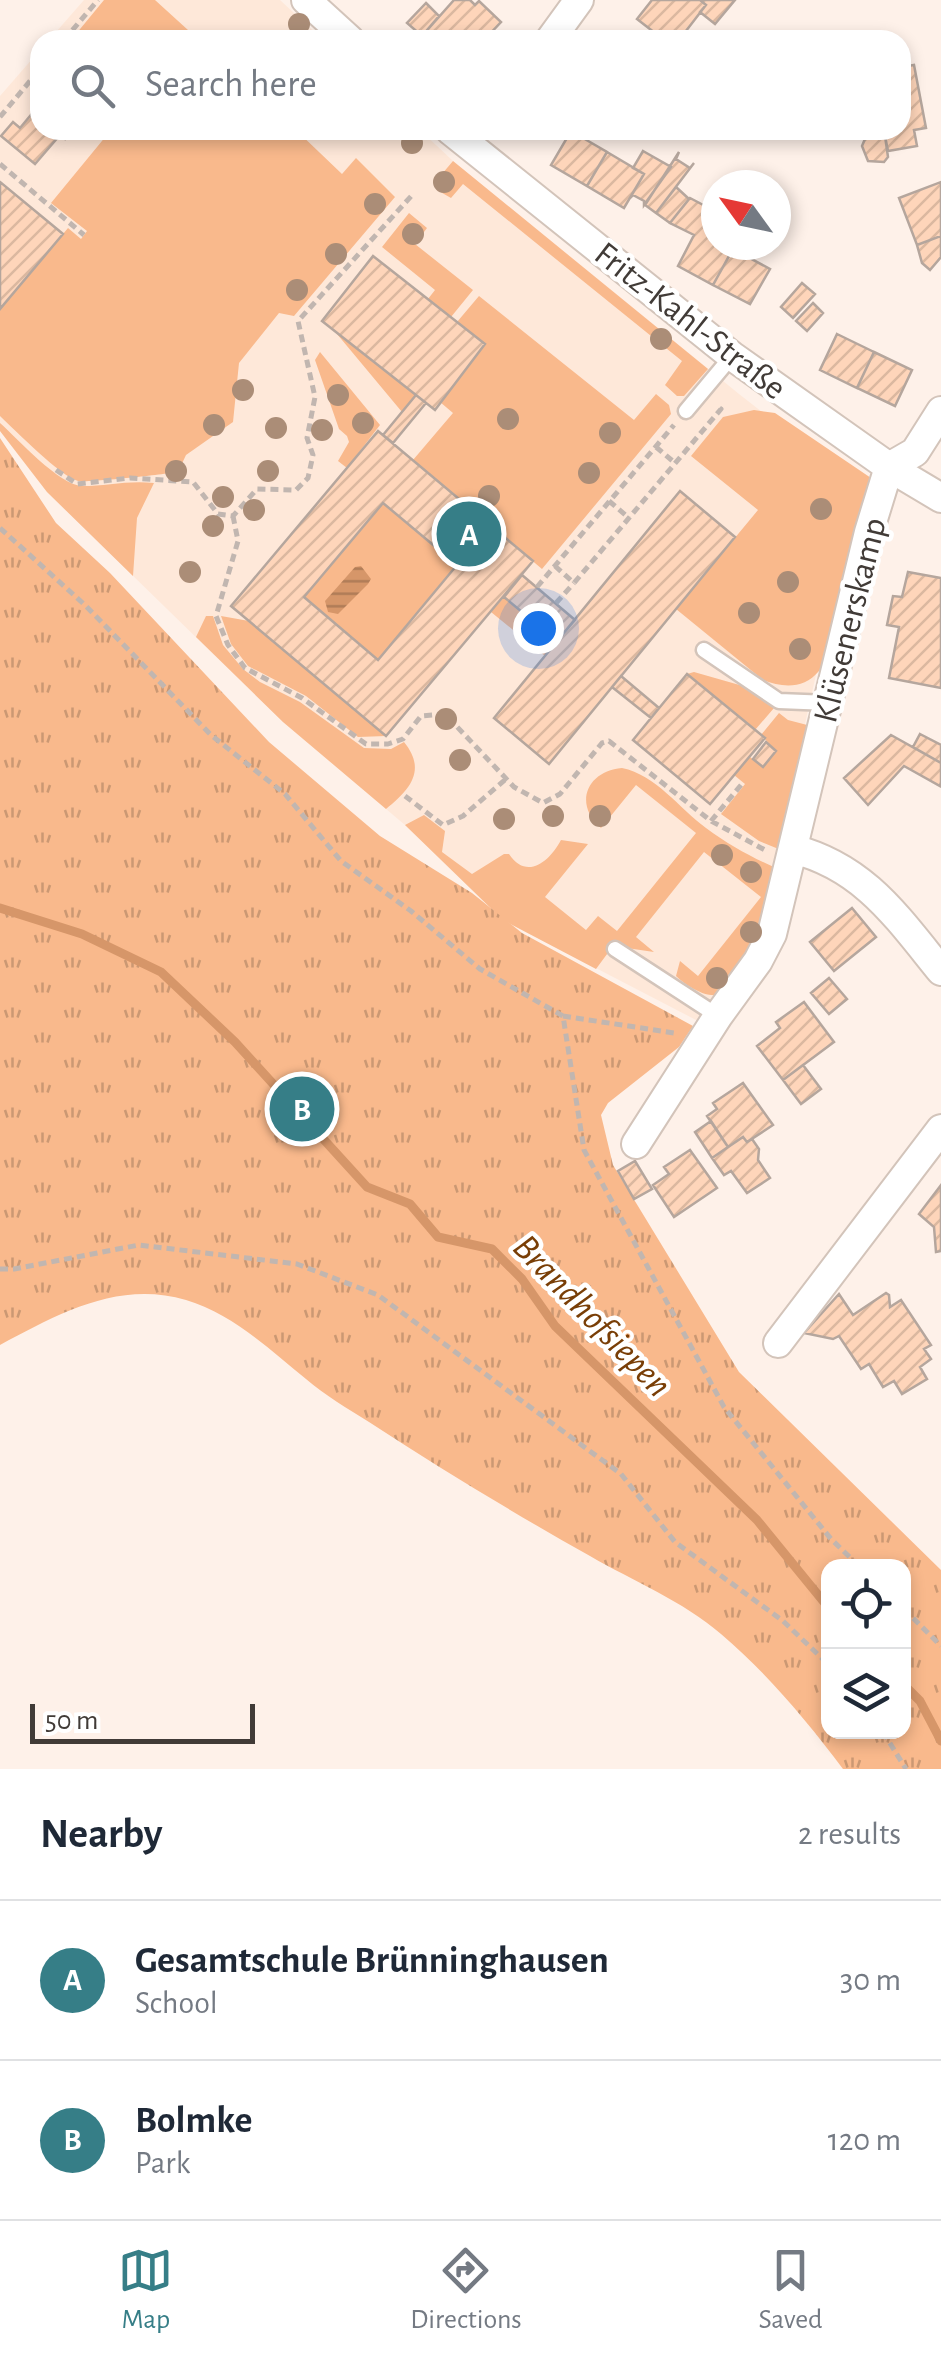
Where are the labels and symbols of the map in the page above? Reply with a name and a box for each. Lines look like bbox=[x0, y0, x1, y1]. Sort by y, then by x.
north arrow bbox=[701, 170, 791, 260]
street label: Fritz-Kahl-Straße bbox=[588, 236, 792, 406]
pin: A bbox=[436, 496, 502, 572]
street label: Klüsenerskamp bbox=[808, 514, 893, 727]
your location bbox=[513, 603, 564, 654]
pin: B bbox=[270, 1072, 334, 1146]
water label: Brandhofsiepen bbox=[505, 1228, 678, 1405]
scale bar bbox=[30, 1699, 255, 1744]

